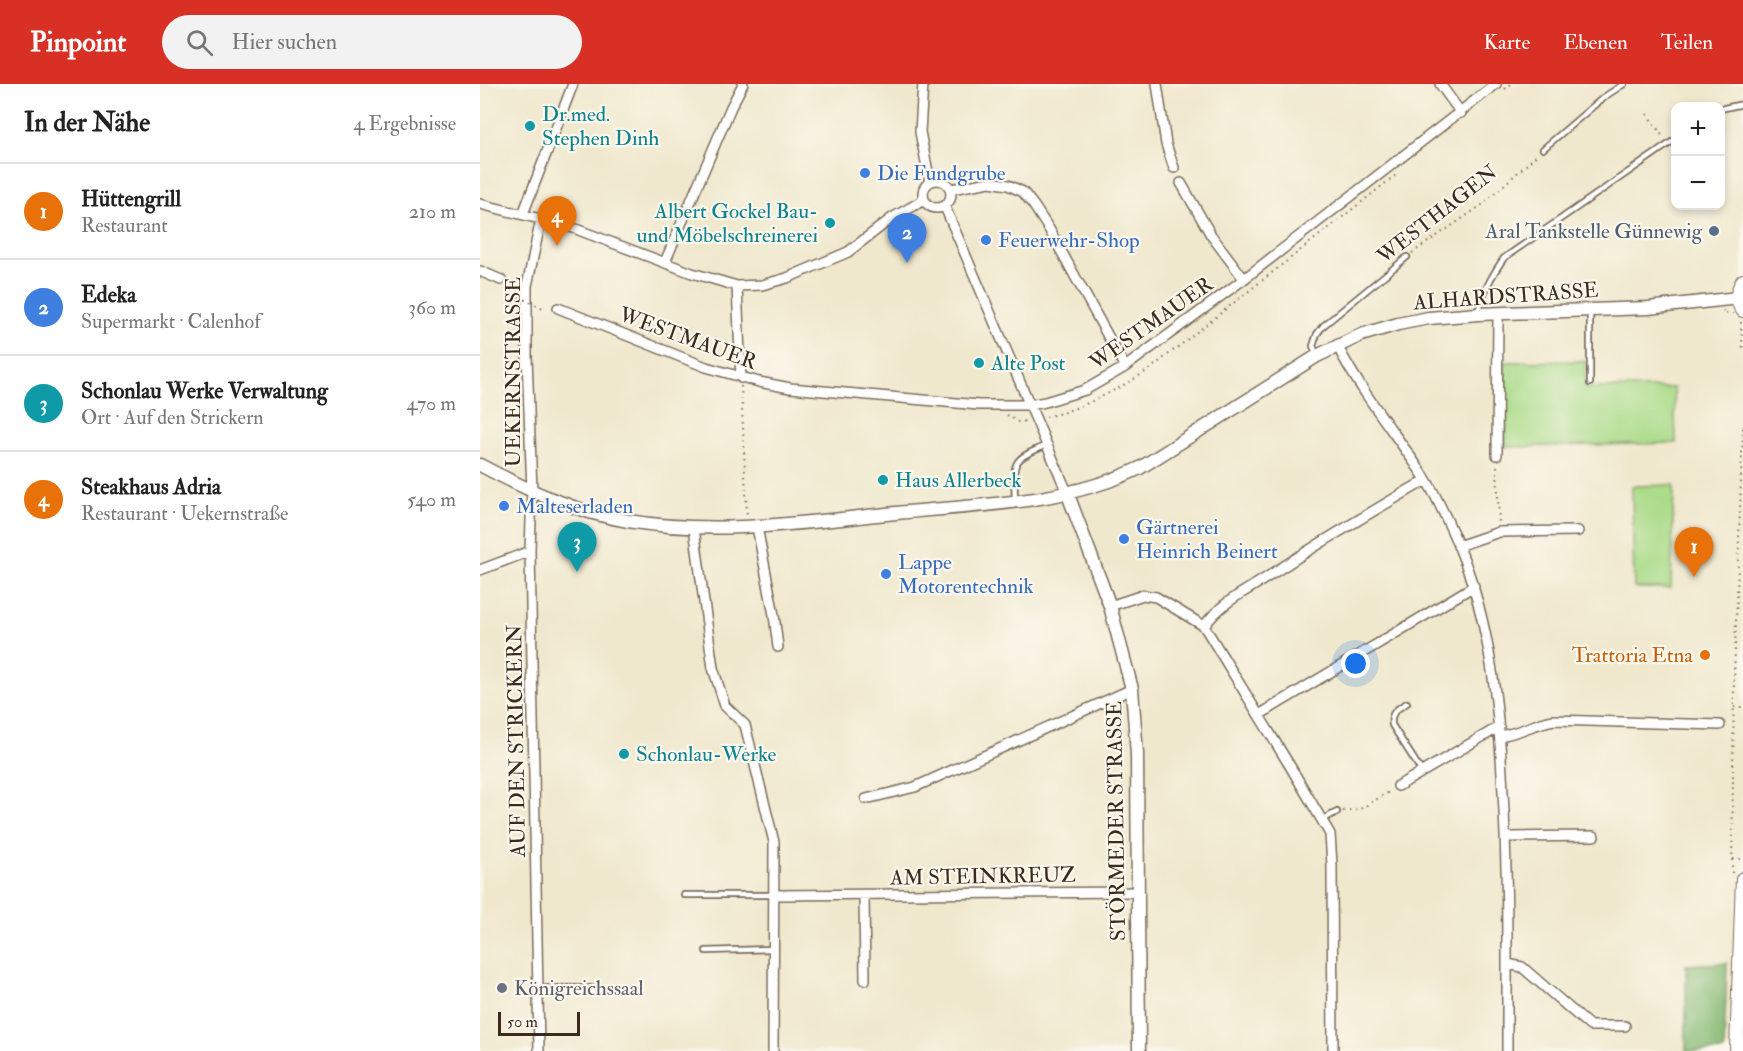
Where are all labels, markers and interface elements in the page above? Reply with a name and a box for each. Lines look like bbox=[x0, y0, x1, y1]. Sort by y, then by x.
search box bbox=[162, 15, 582, 69]
text: Pinpoint bbox=[30, 25, 126, 60]
icon: search bbox=[183, 26, 216, 59]
text: Hier suchen bbox=[231, 28, 337, 56]
text: Karte bbox=[1483, 29, 1530, 56]
text: Ebenen bbox=[1563, 29, 1628, 56]
text: Teilen bbox=[1661, 29, 1713, 56]
place label: Dr.med. Stephen Dinh bbox=[542, 101, 659, 152]
map controls bbox=[1671, 102, 1725, 210]
button: + bbox=[1671, 102, 1725, 156]
text: In der Nähe bbox=[24, 107, 150, 139]
text: 4 Ergebnisse bbox=[354, 111, 456, 136]
marker: Dr.med. Stephen Dinh bbox=[523, 119, 537, 133]
button: − bbox=[1671, 156, 1725, 210]
street label: WESTHAGEN bbox=[1371, 159, 1503, 270]
place label: Die Fundgrube bbox=[877, 160, 1006, 187]
marker: Die Fundgrube bbox=[858, 166, 872, 180]
text: Hüttengrill bbox=[81, 185, 181, 213]
pin: 4 bbox=[538, 196, 577, 246]
place label: Albert Gockel Bau- und Möbelschreinerei bbox=[637, 198, 818, 249]
text: 1 bbox=[40, 199, 47, 224]
text: 210 m bbox=[409, 199, 456, 224]
text: Restaurant bbox=[81, 213, 168, 238]
pin: 2 bbox=[888, 214, 926, 263]
marker: Albert Gockel Bau- und Möbelschreinerei bbox=[823, 216, 837, 230]
place label: Aral Tankstelle Günnewig bbox=[1484, 218, 1703, 245]
marker: Aral Tankstelle Günnewig bbox=[1707, 224, 1721, 238]
place label: Feuerwehr-Shop bbox=[998, 227, 1140, 254]
marker: Feuerwehr-Shop bbox=[979, 233, 993, 247]
street label: WESTMAUER bbox=[1083, 270, 1219, 377]
street label: UEKERNSTRASSE bbox=[500, 277, 527, 467]
street label: ALHARDSTRASSE bbox=[1412, 277, 1599, 317]
text: Edeka bbox=[81, 281, 136, 309]
text: 2 bbox=[38, 295, 49, 320]
text: 360 m bbox=[408, 295, 456, 320]
street label: WESTMAUER bbox=[614, 301, 761, 376]
text: Supermarkt · Calenhof bbox=[81, 309, 261, 334]
place label: Alte Post bbox=[990, 350, 1066, 377]
marker: Alte Post bbox=[972, 356, 986, 370]
text: Schonlau Werke Verwaltung bbox=[81, 377, 328, 405]
text: 3 bbox=[40, 391, 47, 416]
text: 470 m bbox=[407, 391, 456, 416]
text: Ort · Auf den Strickern bbox=[81, 405, 264, 430]
place label: Haus Allerbeck bbox=[895, 467, 1022, 494]
text: Steakhaus Adria bbox=[81, 473, 221, 501]
marker: Haus Allerbeck bbox=[876, 473, 890, 487]
text: 4 bbox=[38, 487, 49, 512]
text: 540 m bbox=[407, 487, 456, 512]
place label: Malteserladen bbox=[516, 493, 633, 520]
marker: Malteserladen bbox=[497, 499, 511, 513]
text: Restaurant · Uekernstraße bbox=[81, 501, 288, 526]
place label: Gärtnerei Heinrich Beinert bbox=[1136, 514, 1278, 565]
pin: 3 bbox=[558, 522, 596, 572]
pin: 1 bbox=[1674, 528, 1714, 577]
marker: Gärtnerei Heinrich Beinert bbox=[1117, 532, 1131, 546]
place label: Lappe Motorentechnik bbox=[898, 549, 1034, 600]
marker: Lappe Motorentechnik bbox=[879, 567, 893, 581]
street label: AUF DEN STRICKERN bbox=[501, 624, 532, 859]
place label: Trattoria Etna bbox=[1572, 642, 1693, 669]
marker: Trattoria Etna bbox=[1698, 648, 1712, 662]
your location bbox=[1341, 649, 1370, 678]
street label: STÖRMEDER STRASSE bbox=[1101, 701, 1132, 941]
place label: Schonlau-Werke bbox=[636, 741, 777, 768]
marker: Schonlau-Werke bbox=[617, 747, 631, 761]
street label: AM STEINKREUZ bbox=[889, 861, 1076, 892]
place label: Königreichssaal bbox=[514, 975, 644, 1002]
marker: Königreichssaal bbox=[495, 981, 509, 995]
scale bar bbox=[498, 1009, 580, 1036]
text: 50 m bbox=[507, 1012, 538, 1032]

